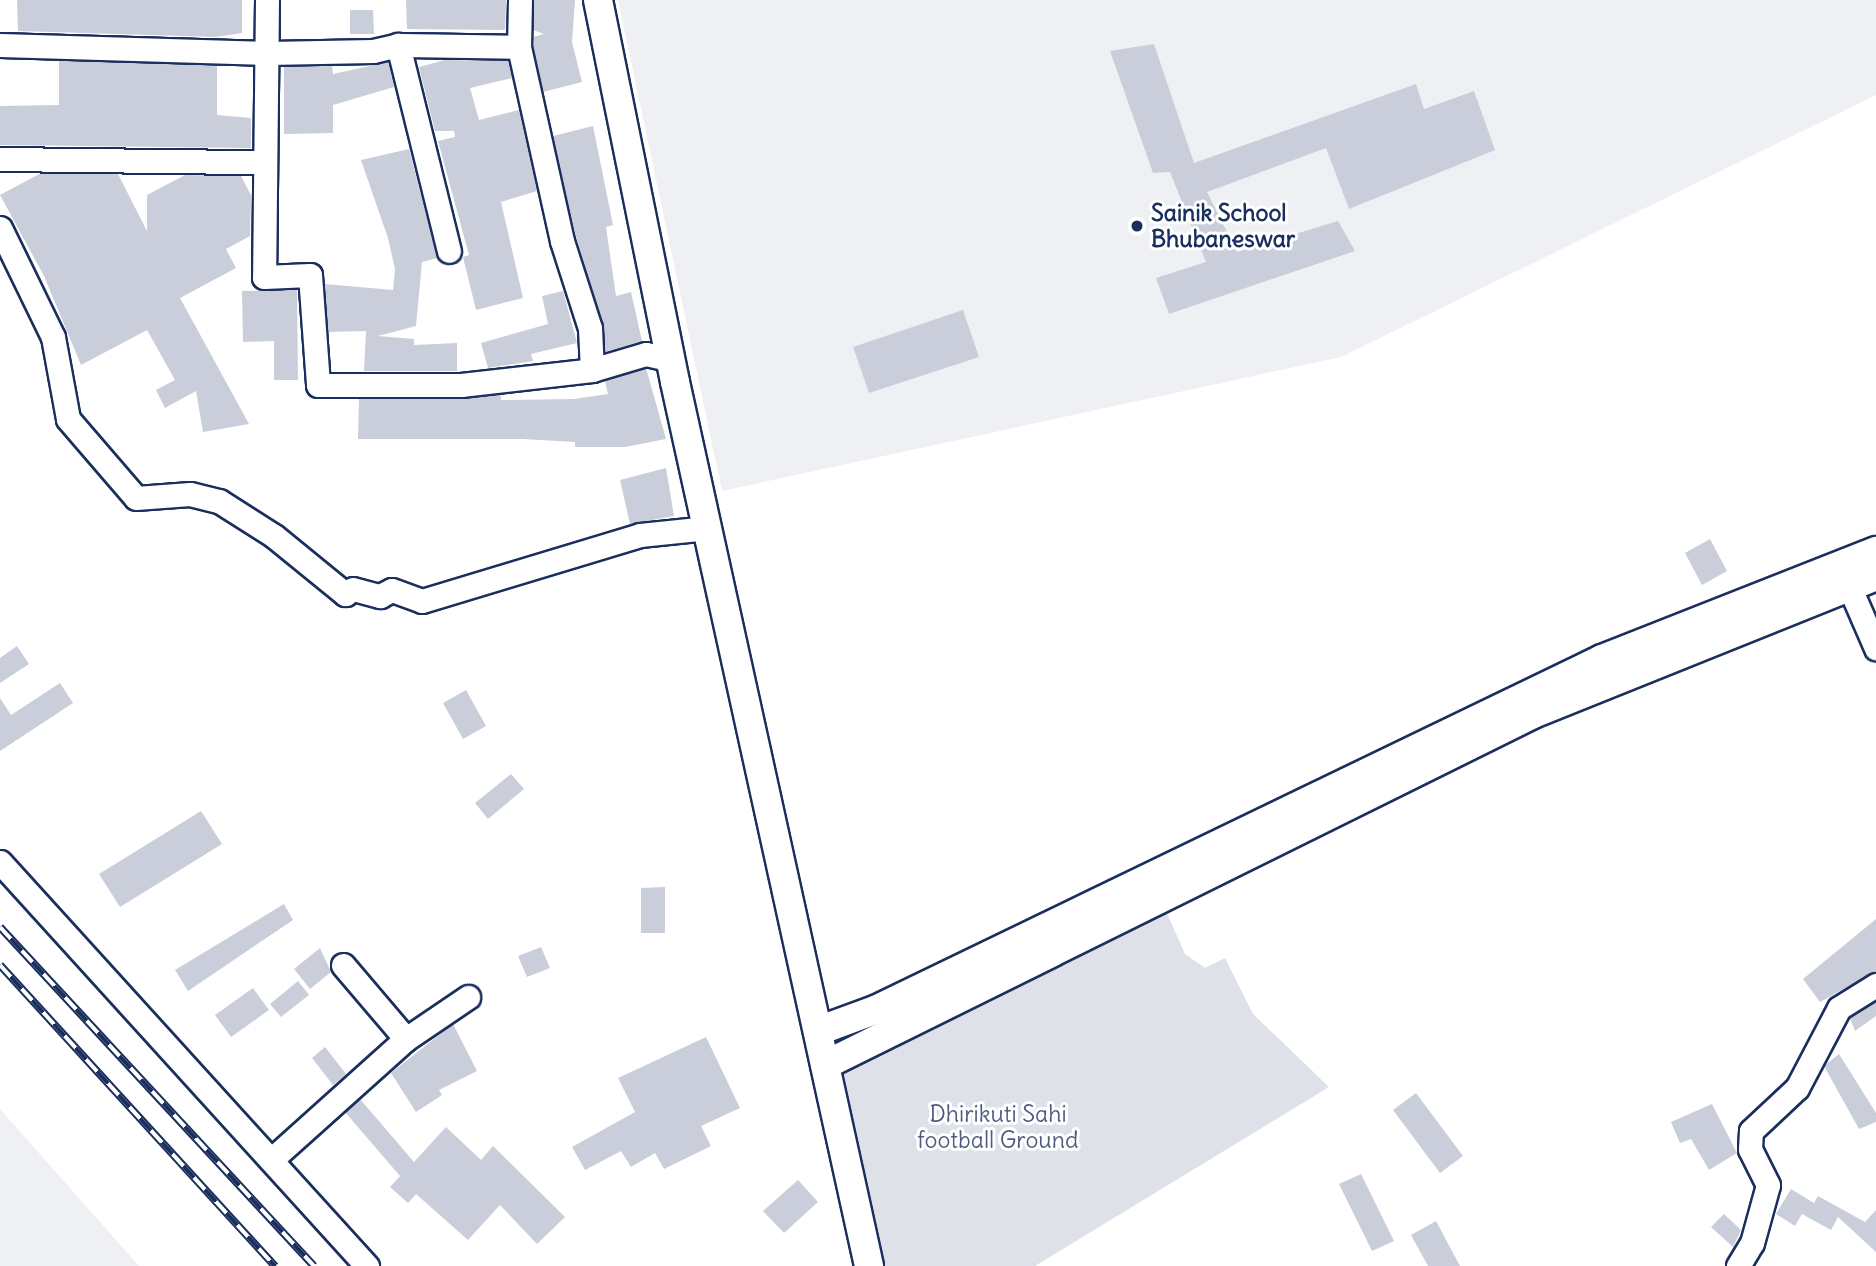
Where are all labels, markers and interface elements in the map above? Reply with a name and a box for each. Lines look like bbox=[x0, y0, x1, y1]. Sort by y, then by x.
place label: Sainik School Bhubaneswar bbox=[1151, 199, 1295, 253]
marker: Sainik School Bhubaneswar bbox=[1129, 218, 1145, 234]
park label: Dhirikuti Sahi football Ground bbox=[917, 1100, 1079, 1154]

